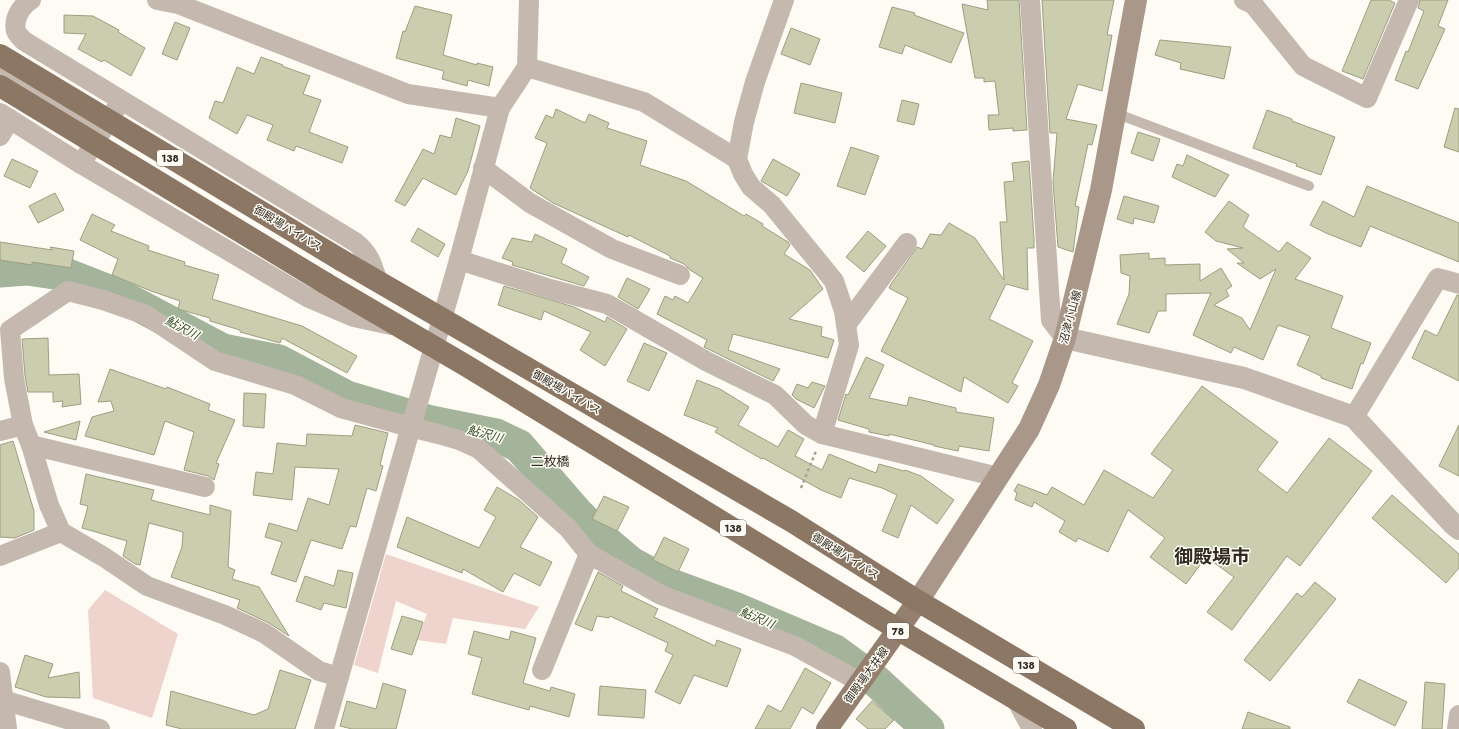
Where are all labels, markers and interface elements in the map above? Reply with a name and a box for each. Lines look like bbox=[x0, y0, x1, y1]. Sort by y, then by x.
road number: 138 bbox=[157, 150, 183, 166]
street label: 御殿場バイパス bbox=[250, 201, 325, 255]
street label: 沼津小山線 bbox=[1055, 288, 1085, 346]
water label: 鮎沢川 bbox=[162, 312, 204, 345]
street label: 御殿場バイパス bbox=[529, 365, 604, 418]
water label: 鮎沢川 bbox=[465, 421, 507, 448]
district label: 二枚橋 bbox=[530, 452, 570, 471]
road number: 138 bbox=[720, 520, 746, 536]
street label: 御殿場バイパス bbox=[808, 528, 883, 583]
district label: 御殿場市 bbox=[1174, 543, 1250, 570]
water label: 鮎沢川 bbox=[737, 603, 779, 634]
road number: 78 bbox=[887, 623, 909, 639]
street label: 御殿場大井線 bbox=[840, 644, 892, 707]
road number: 138 bbox=[1013, 657, 1039, 673]

